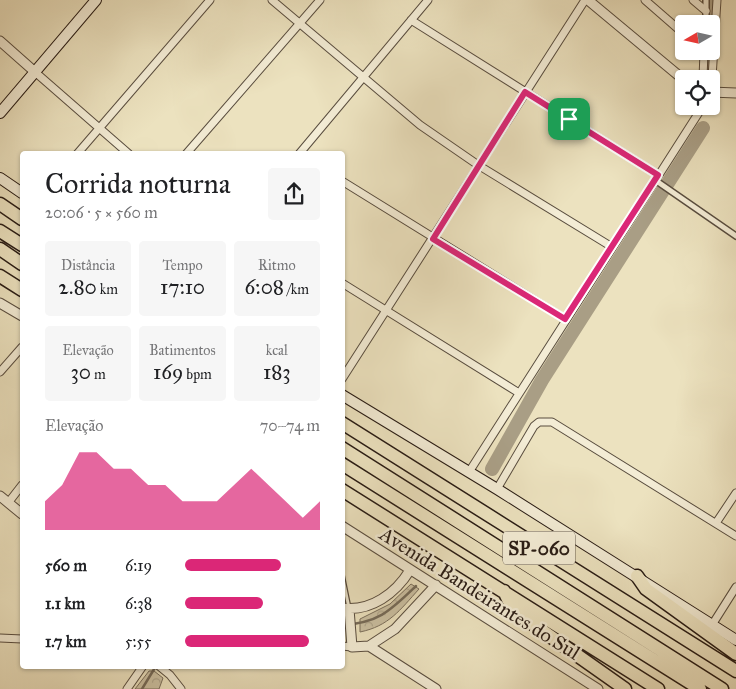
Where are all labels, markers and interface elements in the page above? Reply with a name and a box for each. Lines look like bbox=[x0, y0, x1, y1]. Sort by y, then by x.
north arrow bbox=[675, 15, 720, 60]
map controls bbox=[675, 15, 720, 115]
button: locate bbox=[675, 70, 720, 115]
pin bbox=[548, 98, 590, 140]
icon: arrive bbox=[555, 105, 583, 133]
text: Corrida noturna bbox=[45, 166, 231, 201]
button: share bbox=[268, 168, 320, 220]
text: 20:06 · 5 × 560 m bbox=[45, 203, 158, 222]
text: Distância bbox=[61, 257, 115, 274]
text: Tempo bbox=[162, 257, 203, 274]
text: Ritmo bbox=[258, 257, 296, 274]
text: 2.80 bbox=[58, 274, 97, 300]
text: 17:10 bbox=[160, 274, 205, 300]
text: 6:08 bbox=[245, 274, 284, 300]
text: km bbox=[97, 281, 118, 298]
text: /km bbox=[284, 281, 309, 298]
text: Elevação bbox=[63, 342, 114, 359]
text: Batimentos bbox=[149, 342, 216, 359]
text: kcal bbox=[266, 342, 288, 359]
text: 30 bbox=[70, 359, 91, 385]
text: 169 bbox=[153, 359, 183, 385]
text: 183 bbox=[263, 359, 291, 385]
text: m bbox=[91, 366, 106, 383]
text: bpm bbox=[183, 366, 212, 383]
text: Elevação bbox=[45, 416, 103, 435]
text: 70–74 m bbox=[260, 416, 320, 435]
street label: Avenida Bandeirantes do Sul bbox=[375, 521, 585, 665]
road number: SP-060 bbox=[503, 532, 575, 564]
text: 560 m bbox=[45, 556, 87, 575]
text: 6:19 bbox=[125, 556, 152, 575]
text: 1.1 km bbox=[45, 594, 85, 613]
text: 6:38 bbox=[125, 594, 152, 613]
text: 1.7 km bbox=[45, 632, 87, 651]
text: 5:55 bbox=[125, 632, 151, 651]

